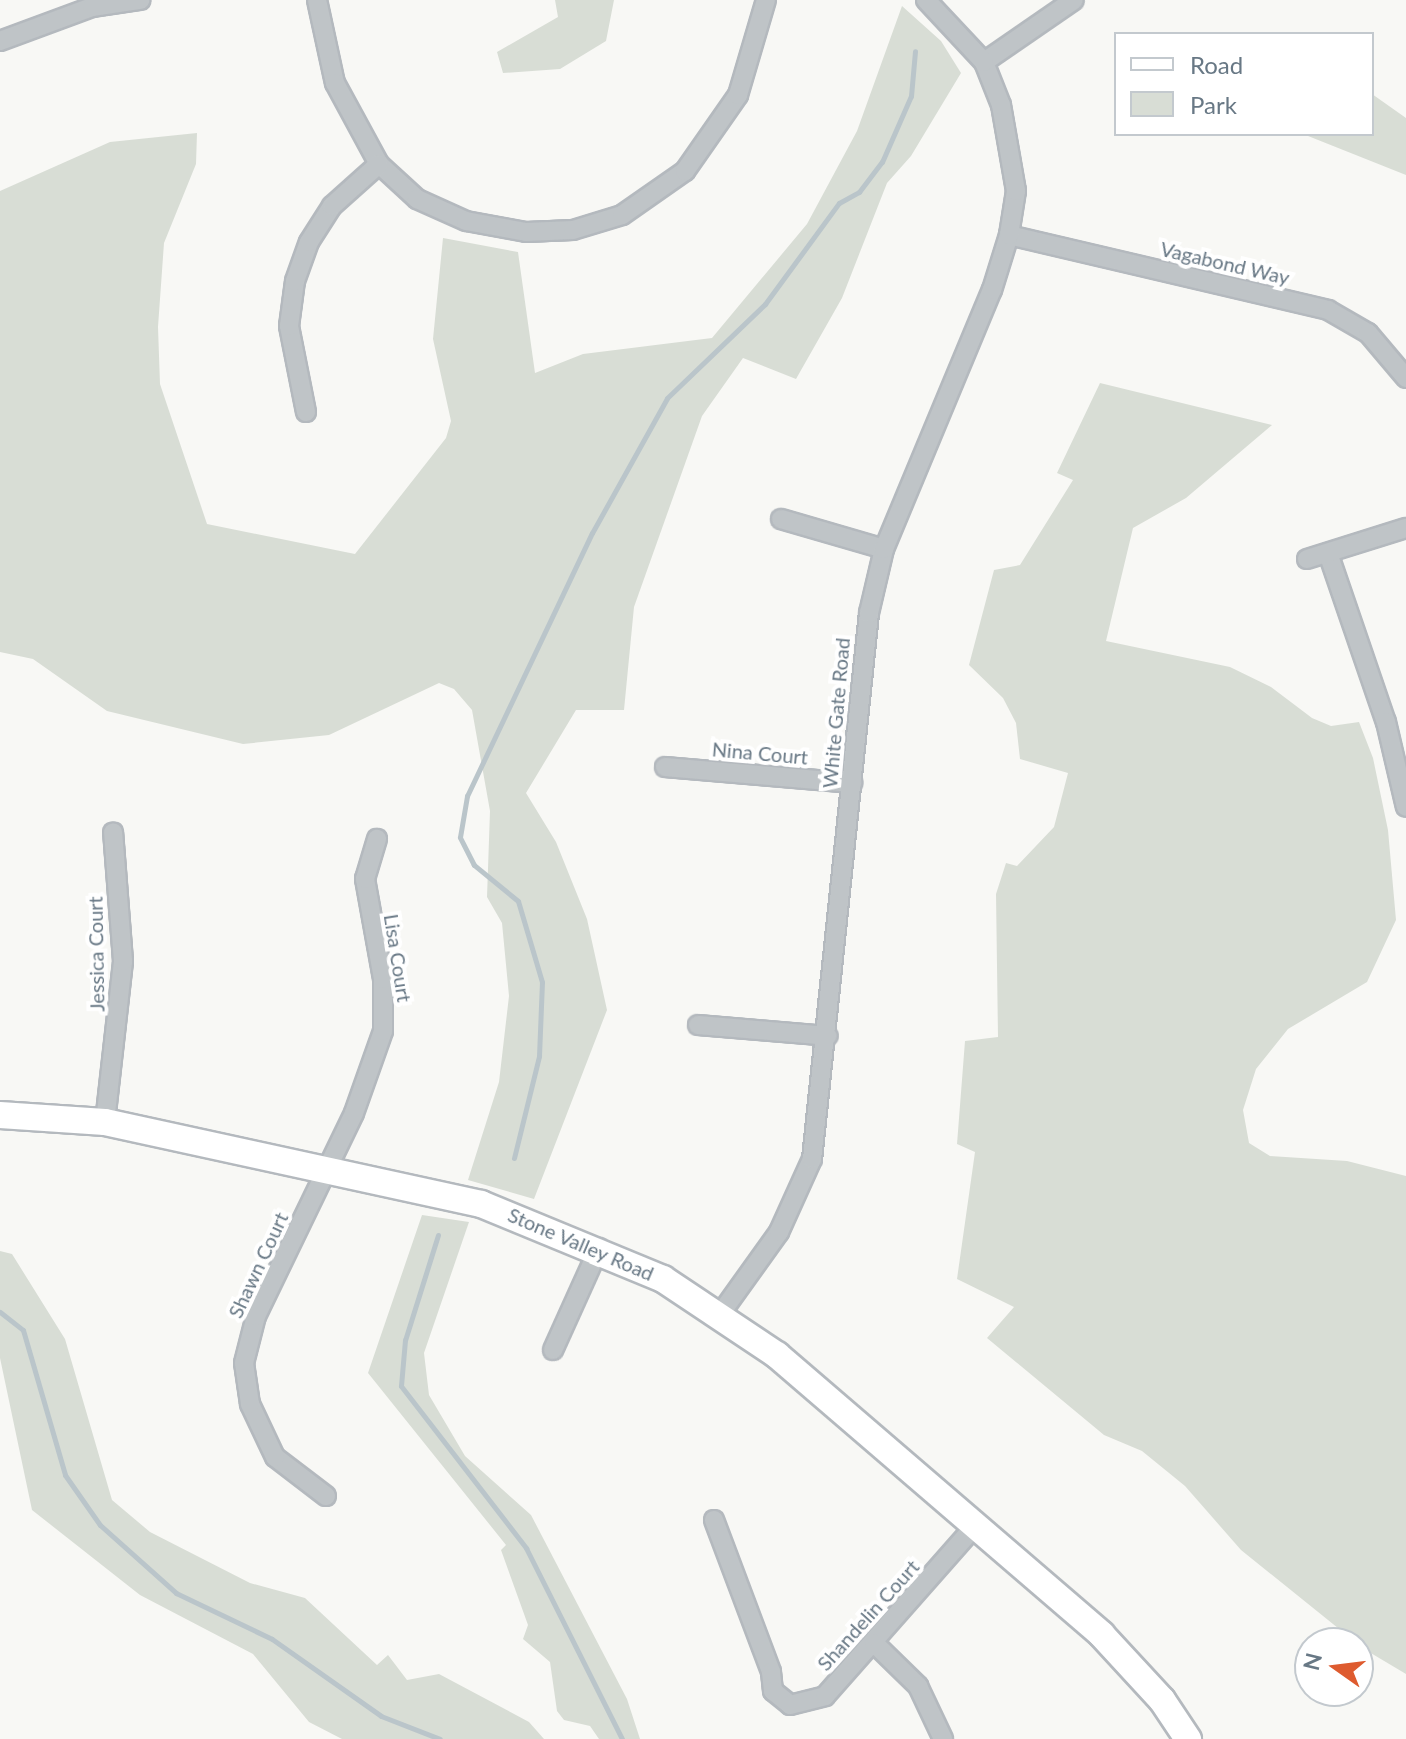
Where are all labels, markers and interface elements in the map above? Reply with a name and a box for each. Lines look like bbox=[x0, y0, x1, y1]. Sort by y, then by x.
legend bbox=[1114, 32, 1374, 136]
text: Road bbox=[1190, 50, 1243, 79]
text: Park bbox=[1190, 90, 1237, 119]
street label: Vagabond Way bbox=[1158, 236, 1292, 290]
street label: White Gate Road bbox=[817, 637, 855, 789]
street label: Nina Court bbox=[711, 737, 809, 769]
street label: Jessica Court bbox=[83, 896, 109, 1012]
street label: Lisa Court bbox=[379, 912, 417, 1004]
street label: Stone Valley Road bbox=[504, 1202, 658, 1286]
street label: Shawn Court bbox=[223, 1208, 293, 1322]
street label: Shandelin Court bbox=[812, 1555, 924, 1675]
north arrow bbox=[1294, 1627, 1374, 1707]
text: N bbox=[1297, 1650, 1327, 1673]

